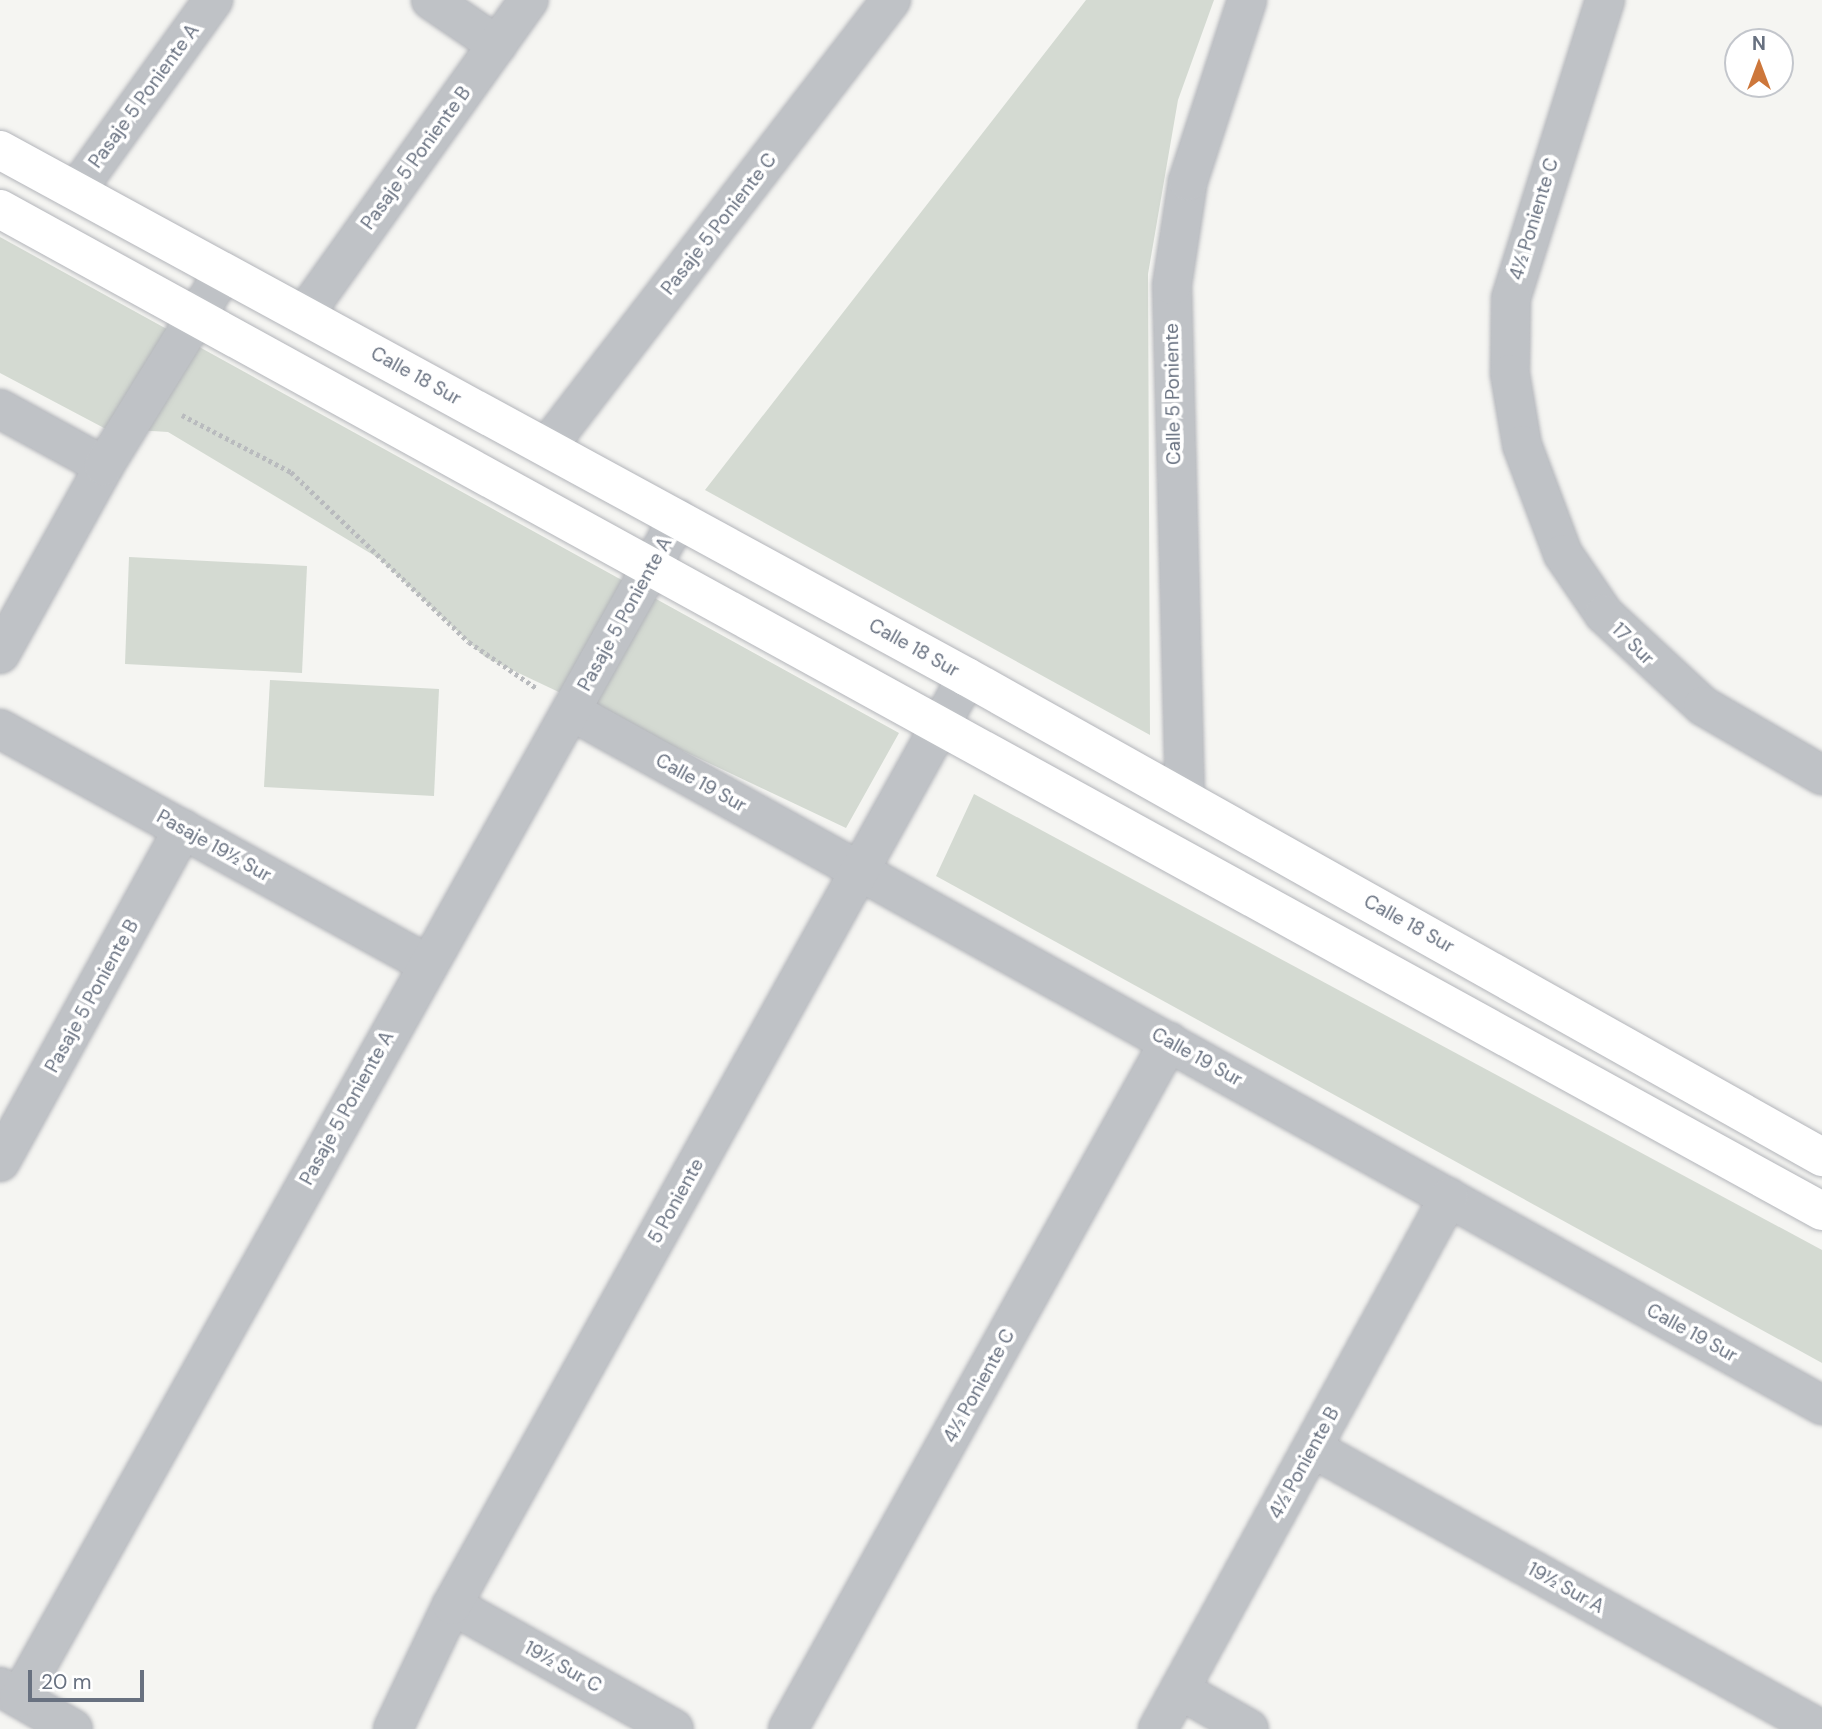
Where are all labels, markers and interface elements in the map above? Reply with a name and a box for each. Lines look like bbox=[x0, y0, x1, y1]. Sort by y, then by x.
street label: Pasaje 5 Poniente A bbox=[84, 20, 204, 172]
north arrow bbox=[1724, 28, 1794, 98]
text: N bbox=[1752, 31, 1766, 56]
street label: Pasaje 5 Poniente B bbox=[356, 82, 476, 234]
street label: Pasaje 5 Poniente C bbox=[657, 149, 781, 299]
street label: 4½ Poniente C bbox=[1505, 155, 1563, 283]
street label: Calle 5 Poniente bbox=[1160, 323, 1186, 465]
street label: Calle 18 Sur bbox=[367, 342, 465, 410]
street label: Pasaje 5 Poniente A bbox=[573, 533, 677, 695]
street label: Calle 18 Sur bbox=[865, 614, 963, 682]
street label: 17 Sur bbox=[1607, 618, 1659, 670]
street label: Calle 19 Sur bbox=[652, 749, 750, 817]
street label: Pasaje 19½ Sur bbox=[153, 805, 275, 887]
street label: Calle 18 Sur bbox=[1360, 890, 1458, 958]
street label: Pasaje 5 Poniente B bbox=[41, 916, 143, 1076]
street label: Calle 19 Sur bbox=[1148, 1023, 1246, 1091]
street label: Pasaje 5 Poniente A bbox=[295, 1027, 399, 1189]
street label: 5 Poniente bbox=[643, 1155, 709, 1247]
street label: Calle 19 Sur bbox=[1643, 1299, 1741, 1367]
street label: 4½ Poniente C bbox=[938, 1325, 1020, 1447]
street label: 4½ Poniente B bbox=[1264, 1403, 1344, 1523]
street label: 19½ Sur A bbox=[1524, 1558, 1608, 1618]
street label: 19½ Sur C bbox=[520, 1637, 606, 1697]
scale bar bbox=[32, 1656, 147, 1700]
text: 20 m bbox=[41, 1668, 92, 1696]

